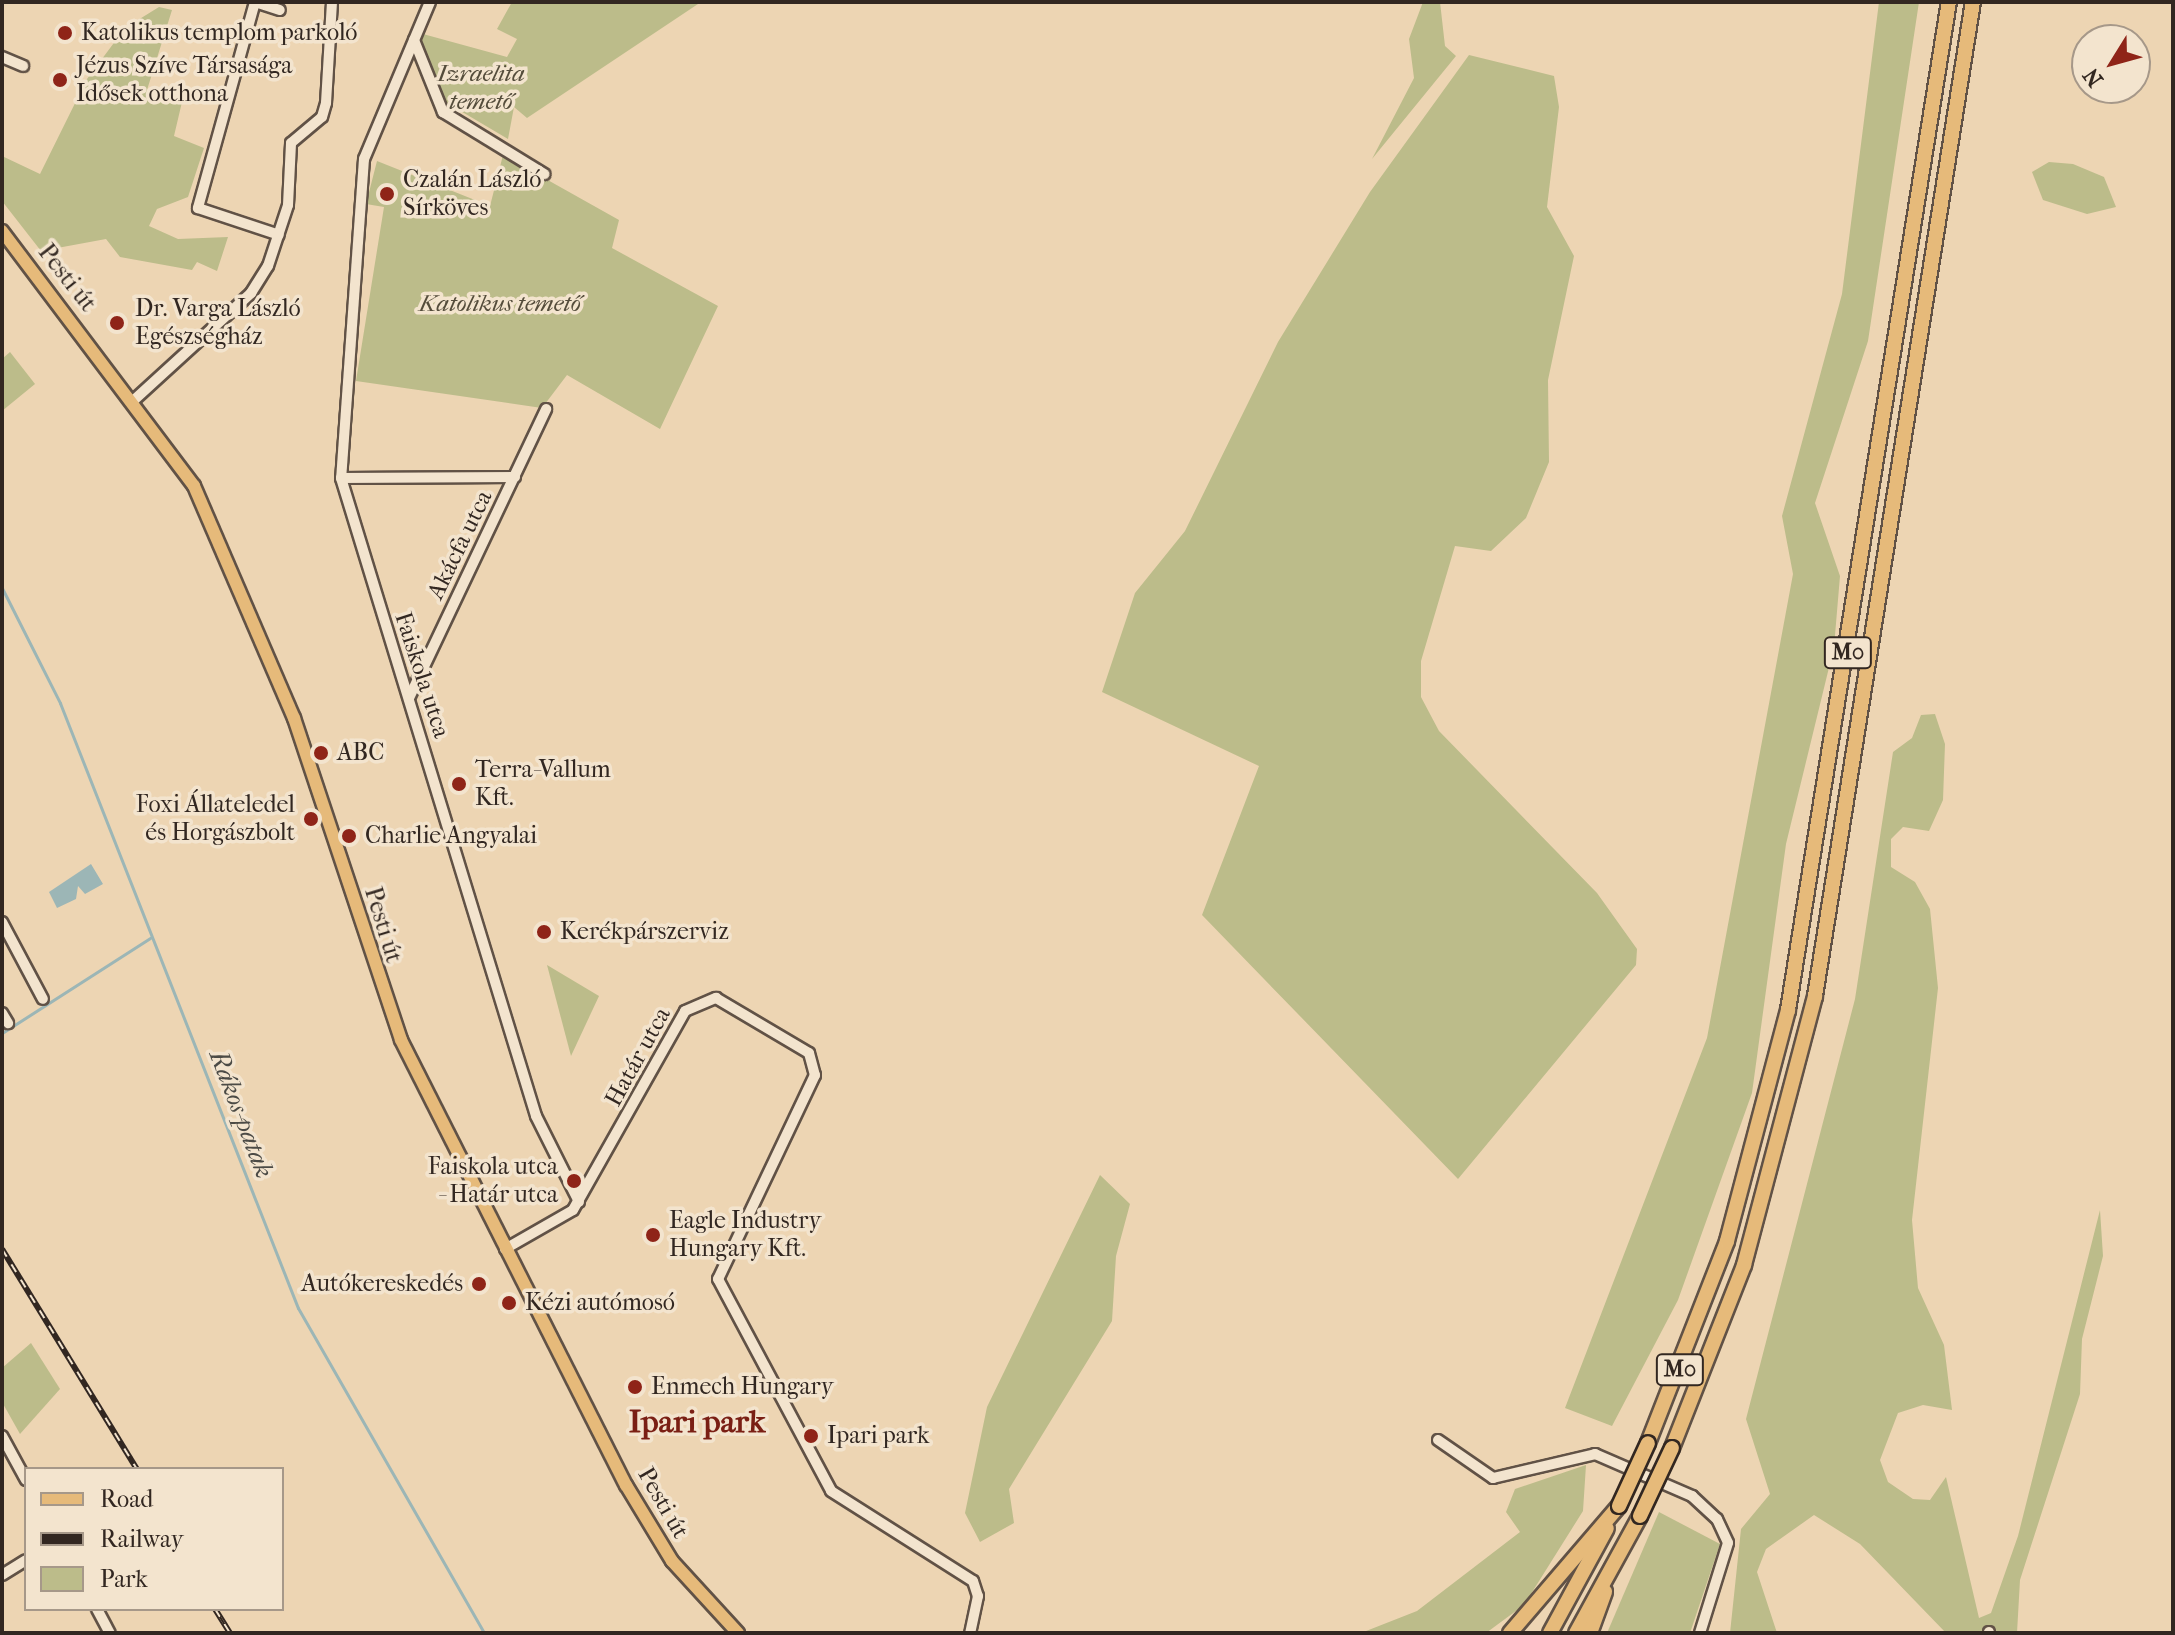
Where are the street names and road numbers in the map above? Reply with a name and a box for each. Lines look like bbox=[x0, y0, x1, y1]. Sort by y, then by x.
street label: Pesti út bbox=[32, 239, 102, 317]
street label: Akácfa utca bbox=[421, 486, 499, 604]
street label: Faiskola utca bbox=[388, 609, 456, 741]
road number: M0 bbox=[1822, 635, 1874, 671]
street label: Pesti út bbox=[358, 884, 408, 966]
street label: Határ utca bbox=[599, 1002, 677, 1112]
road number: M0 bbox=[1654, 1352, 1706, 1388]
street label: Pesti út bbox=[631, 1462, 695, 1544]

